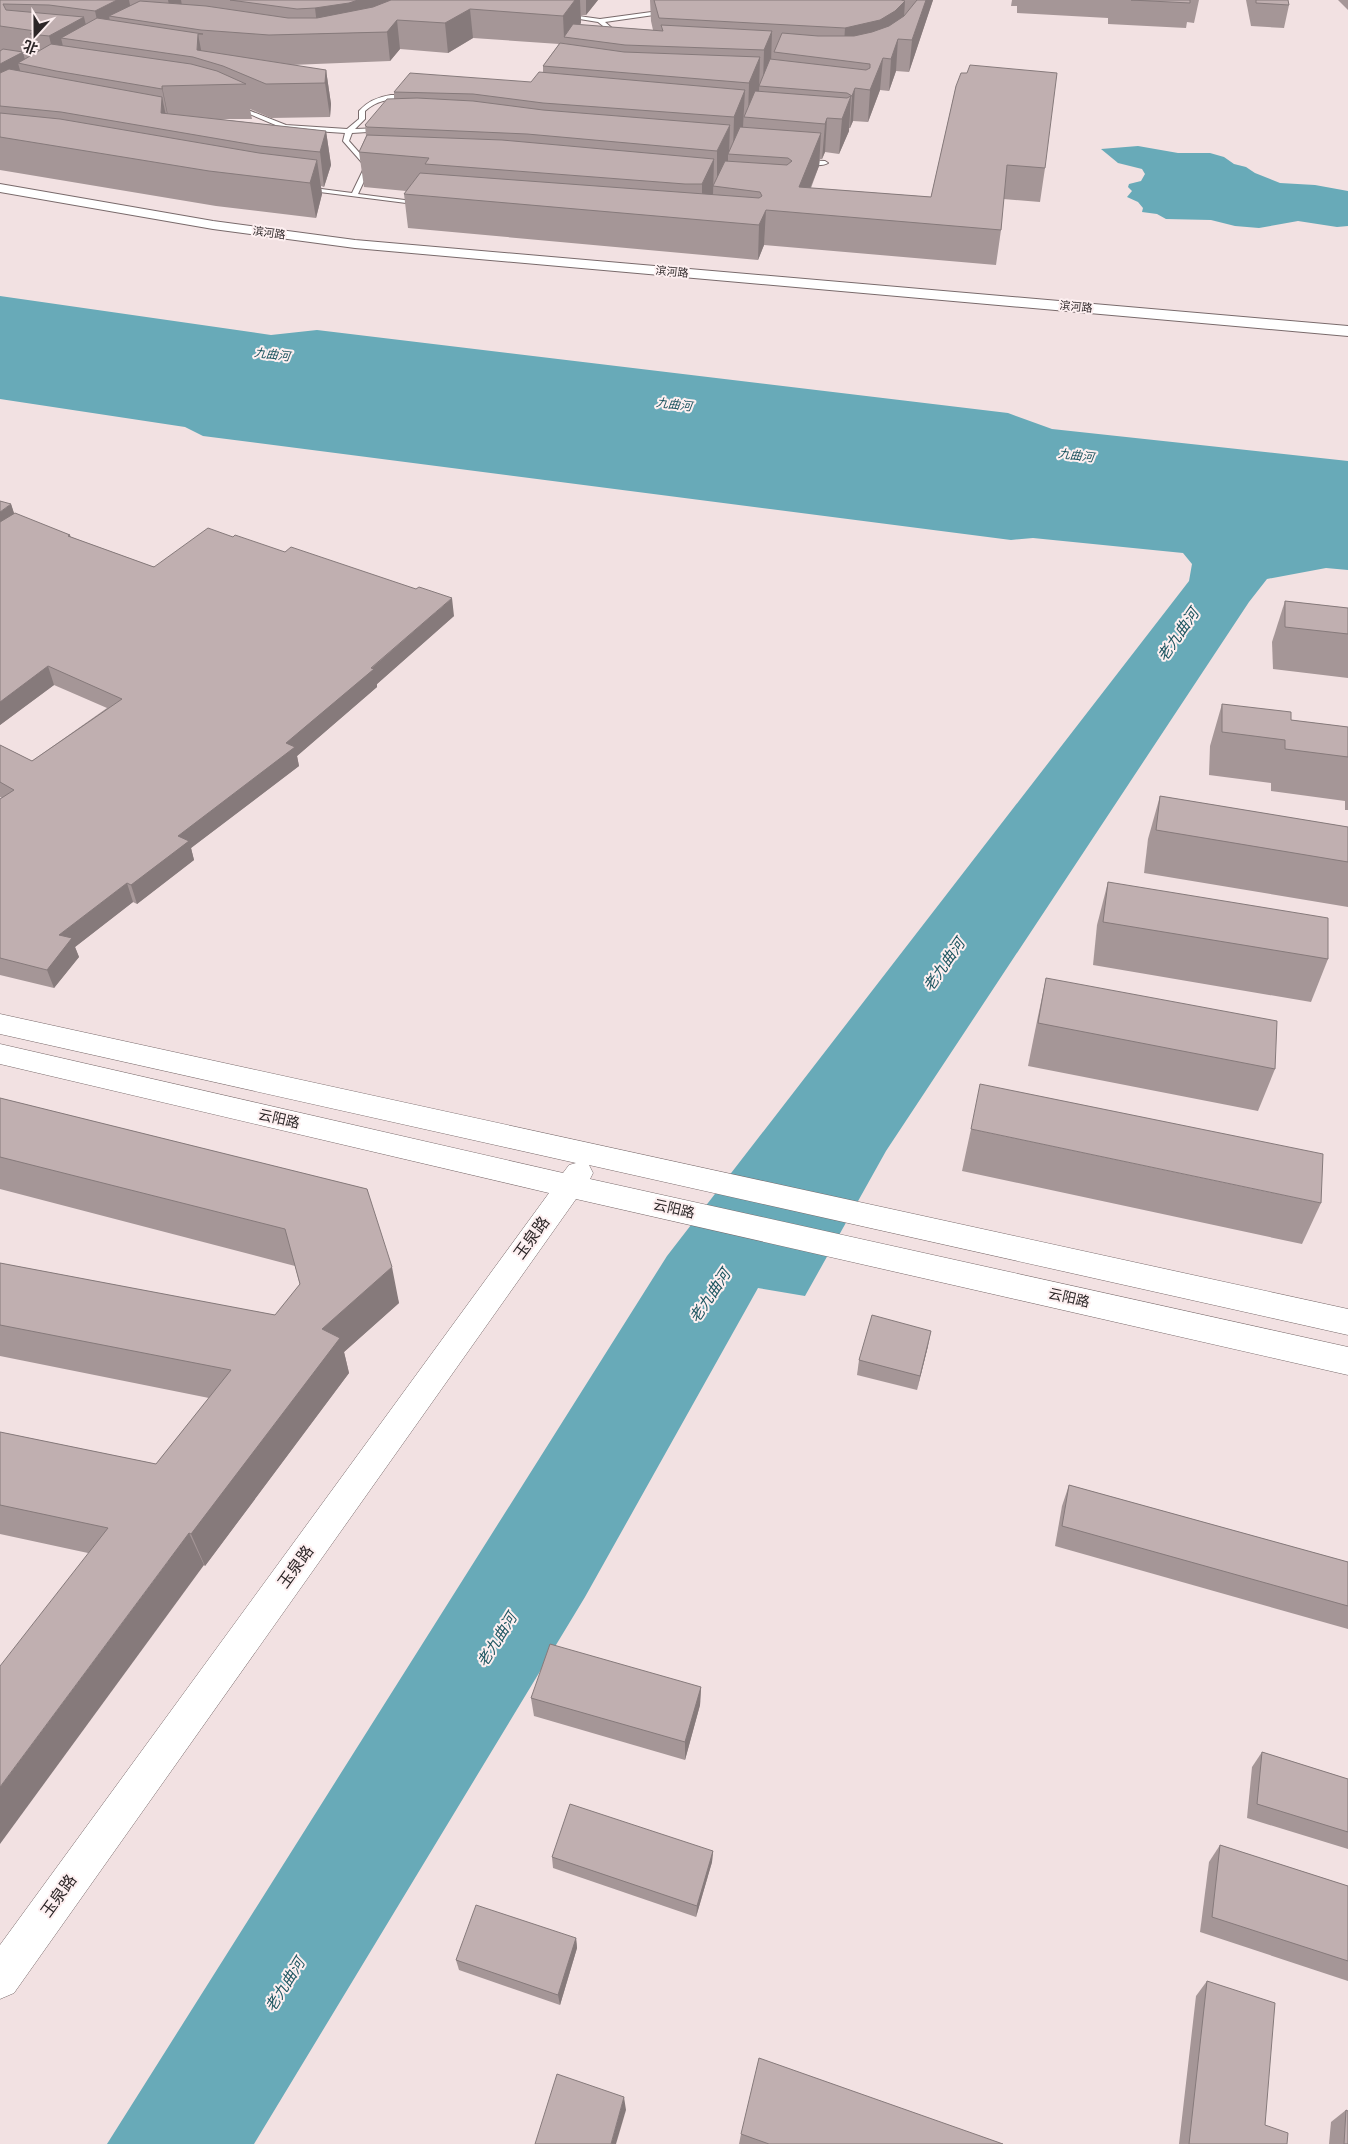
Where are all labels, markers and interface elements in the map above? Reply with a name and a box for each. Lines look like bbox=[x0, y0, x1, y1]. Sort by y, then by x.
north arrow bbox=[10, 10, 60, 60]
text: 北 bbox=[21, 36, 40, 57]
street label: 滨河路 bbox=[252, 224, 286, 242]
street label: 滨河路 bbox=[655, 264, 689, 280]
street label: 滨河路 bbox=[1059, 299, 1093, 315]
water label: 九曲河 bbox=[253, 345, 293, 365]
water label: 九曲河 bbox=[655, 395, 695, 415]
water label: 九曲河 bbox=[1057, 446, 1097, 466]
water label: 老九曲河 bbox=[1153, 603, 1204, 665]
water label: 老九曲河 bbox=[919, 933, 970, 995]
street label: 云阳路 bbox=[257, 1106, 301, 1132]
street label: 云阳路 bbox=[652, 1196, 696, 1222]
street label: 玉泉路 bbox=[510, 1213, 554, 1263]
water label: 老九曲河 bbox=[686, 1264, 736, 1326]
street label: 云阳路 bbox=[1047, 1285, 1091, 1311]
street label: 玉泉路 bbox=[274, 1542, 318, 1592]
water label: 老九曲河 bbox=[473, 1607, 522, 1670]
street label: 玉泉路 bbox=[37, 1871, 81, 1921]
water label: 老九曲河 bbox=[261, 1952, 310, 2015]

